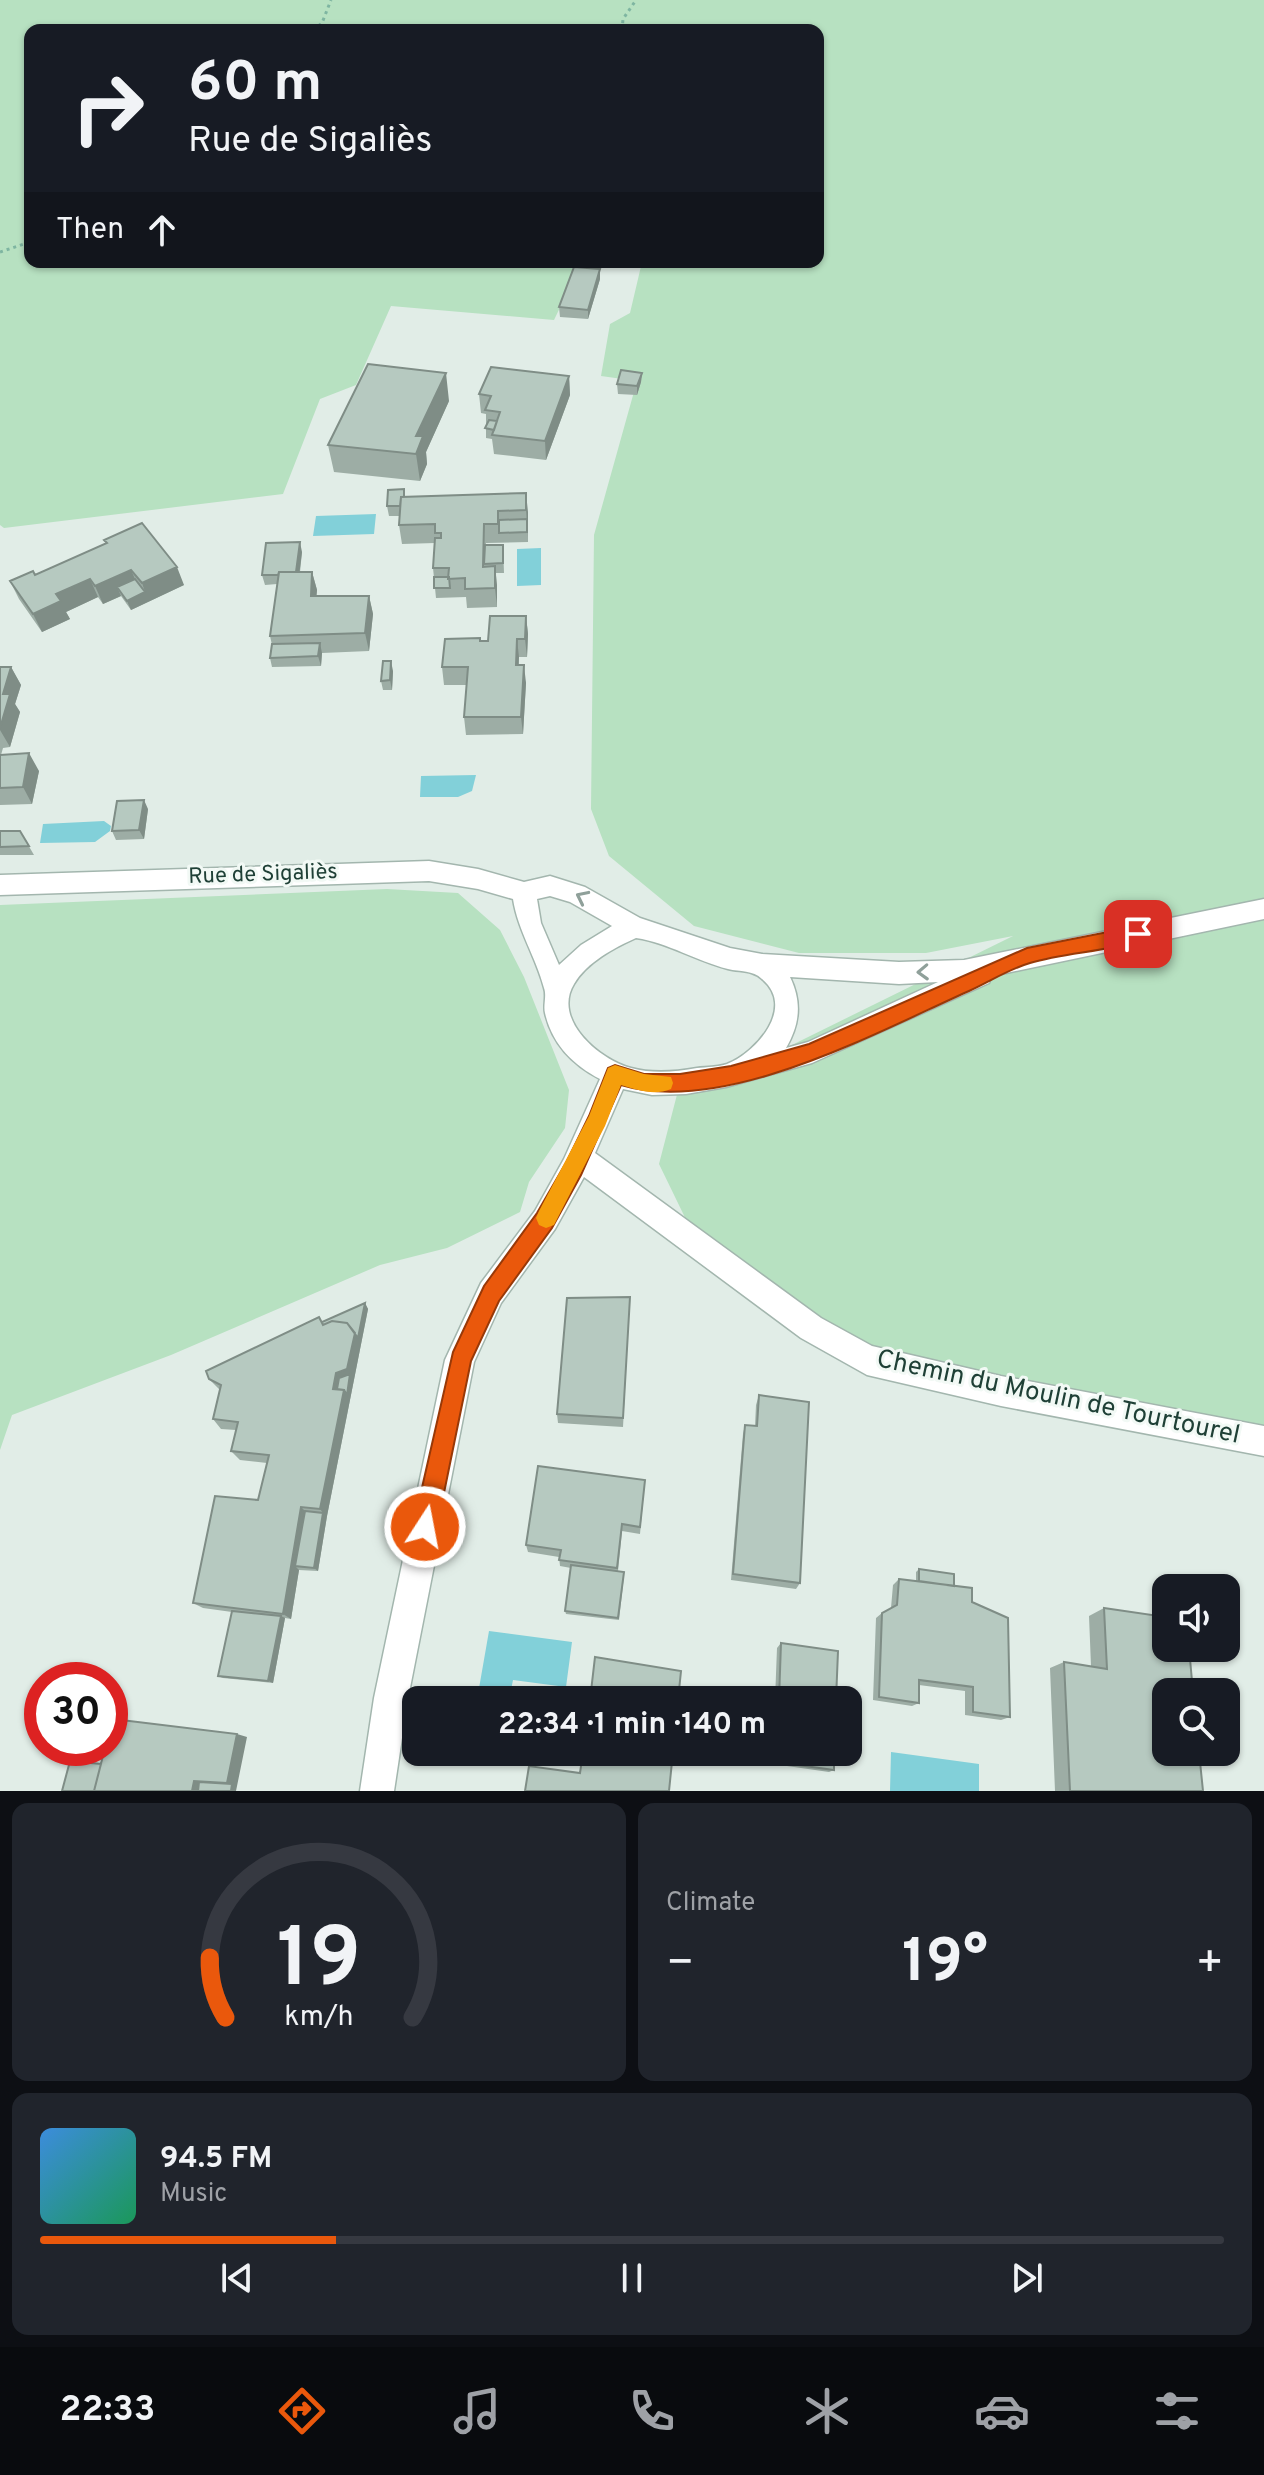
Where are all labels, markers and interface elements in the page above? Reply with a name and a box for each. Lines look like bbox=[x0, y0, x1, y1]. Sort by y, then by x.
text: 60 m bbox=[188, 50, 322, 120]
icon: right bbox=[56, 56, 160, 160]
text: Rue de Sigaliès bbox=[188, 119, 432, 165]
icon: ahead bbox=[140, 208, 184, 252]
text: Then bbox=[56, 212, 124, 249]
street label: Rue de Sigaliès bbox=[188, 859, 338, 891]
one-way arrow bbox=[575, 891, 590, 907]
pin bbox=[1104, 900, 1172, 968]
icon: arrive bbox=[1116, 912, 1160, 956]
one-way arrow bbox=[916, 964, 929, 981]
street label: Chemin du Moulin de Tourtourel bbox=[873, 1343, 1243, 1453]
position arrow bbox=[383, 1485, 467, 1569]
map controls bbox=[1152, 1574, 1240, 1766]
button: sound bbox=[1152, 1574, 1240, 1662]
speed limit sign: 30 bbox=[24, 1662, 128, 1766]
button: search bbox=[1152, 1678, 1240, 1766]
text: 22:34 · 1 min · 140 m bbox=[498, 1707, 766, 1744]
text: Climate bbox=[666, 1887, 755, 1920]
text: 19 bbox=[277, 1911, 361, 2016]
text: 19° bbox=[902, 1927, 988, 2003]
text: − bbox=[666, 1937, 694, 1993]
text: + bbox=[1196, 1937, 1224, 1993]
text: km/h bbox=[284, 2000, 354, 2036]
text: 94.5 FM bbox=[160, 2141, 272, 2178]
text: Music bbox=[160, 2178, 227, 2211]
icon: previous bbox=[215, 2256, 259, 2300]
icon: pause bbox=[610, 2256, 654, 2300]
icon: next bbox=[1005, 2256, 1049, 2300]
icon: directions bbox=[274, 2383, 330, 2439]
icon: music bbox=[449, 2383, 505, 2439]
icon: phone bbox=[624, 2383, 680, 2439]
icon: climate bbox=[799, 2383, 855, 2439]
icon: car bbox=[974, 2383, 1030, 2439]
icon: filters bbox=[1149, 2383, 1205, 2439]
text: 22:33 bbox=[59, 2388, 155, 2434]

